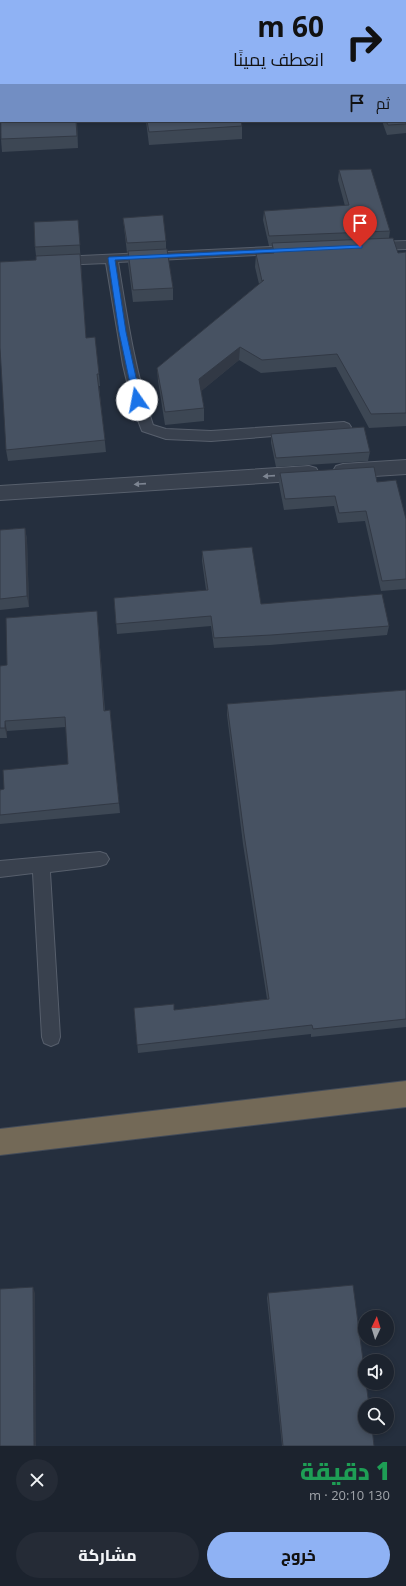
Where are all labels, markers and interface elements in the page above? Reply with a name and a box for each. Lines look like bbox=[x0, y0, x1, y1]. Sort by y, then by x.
text: 60 m bbox=[257, 7, 324, 45]
icon: right bbox=[338, 16, 390, 68]
text: انعطف يمينًا bbox=[233, 47, 324, 71]
icon: arrive bbox=[346, 92, 368, 114]
text: ثم bbox=[376, 93, 390, 113]
pin bbox=[343, 206, 377, 247]
icon: arrive bbox=[349, 212, 371, 234]
position arrow bbox=[116, 379, 158, 421]
one-way arrow bbox=[263, 472, 275, 479]
one-way arrow bbox=[134, 481, 146, 488]
north arrow bbox=[358, 1310, 394, 1346]
map controls bbox=[358, 1310, 394, 1434]
button: sound bbox=[358, 1354, 394, 1390]
button: search bbox=[358, 1398, 394, 1434]
text: 1 دقيقة bbox=[300, 1454, 390, 1487]
button: close bbox=[16, 1459, 58, 1501]
text: 130 m · 20:10 bbox=[309, 1486, 390, 1504]
button: مشاركة bbox=[16, 1532, 199, 1578]
button: خروج bbox=[207, 1532, 390, 1578]

